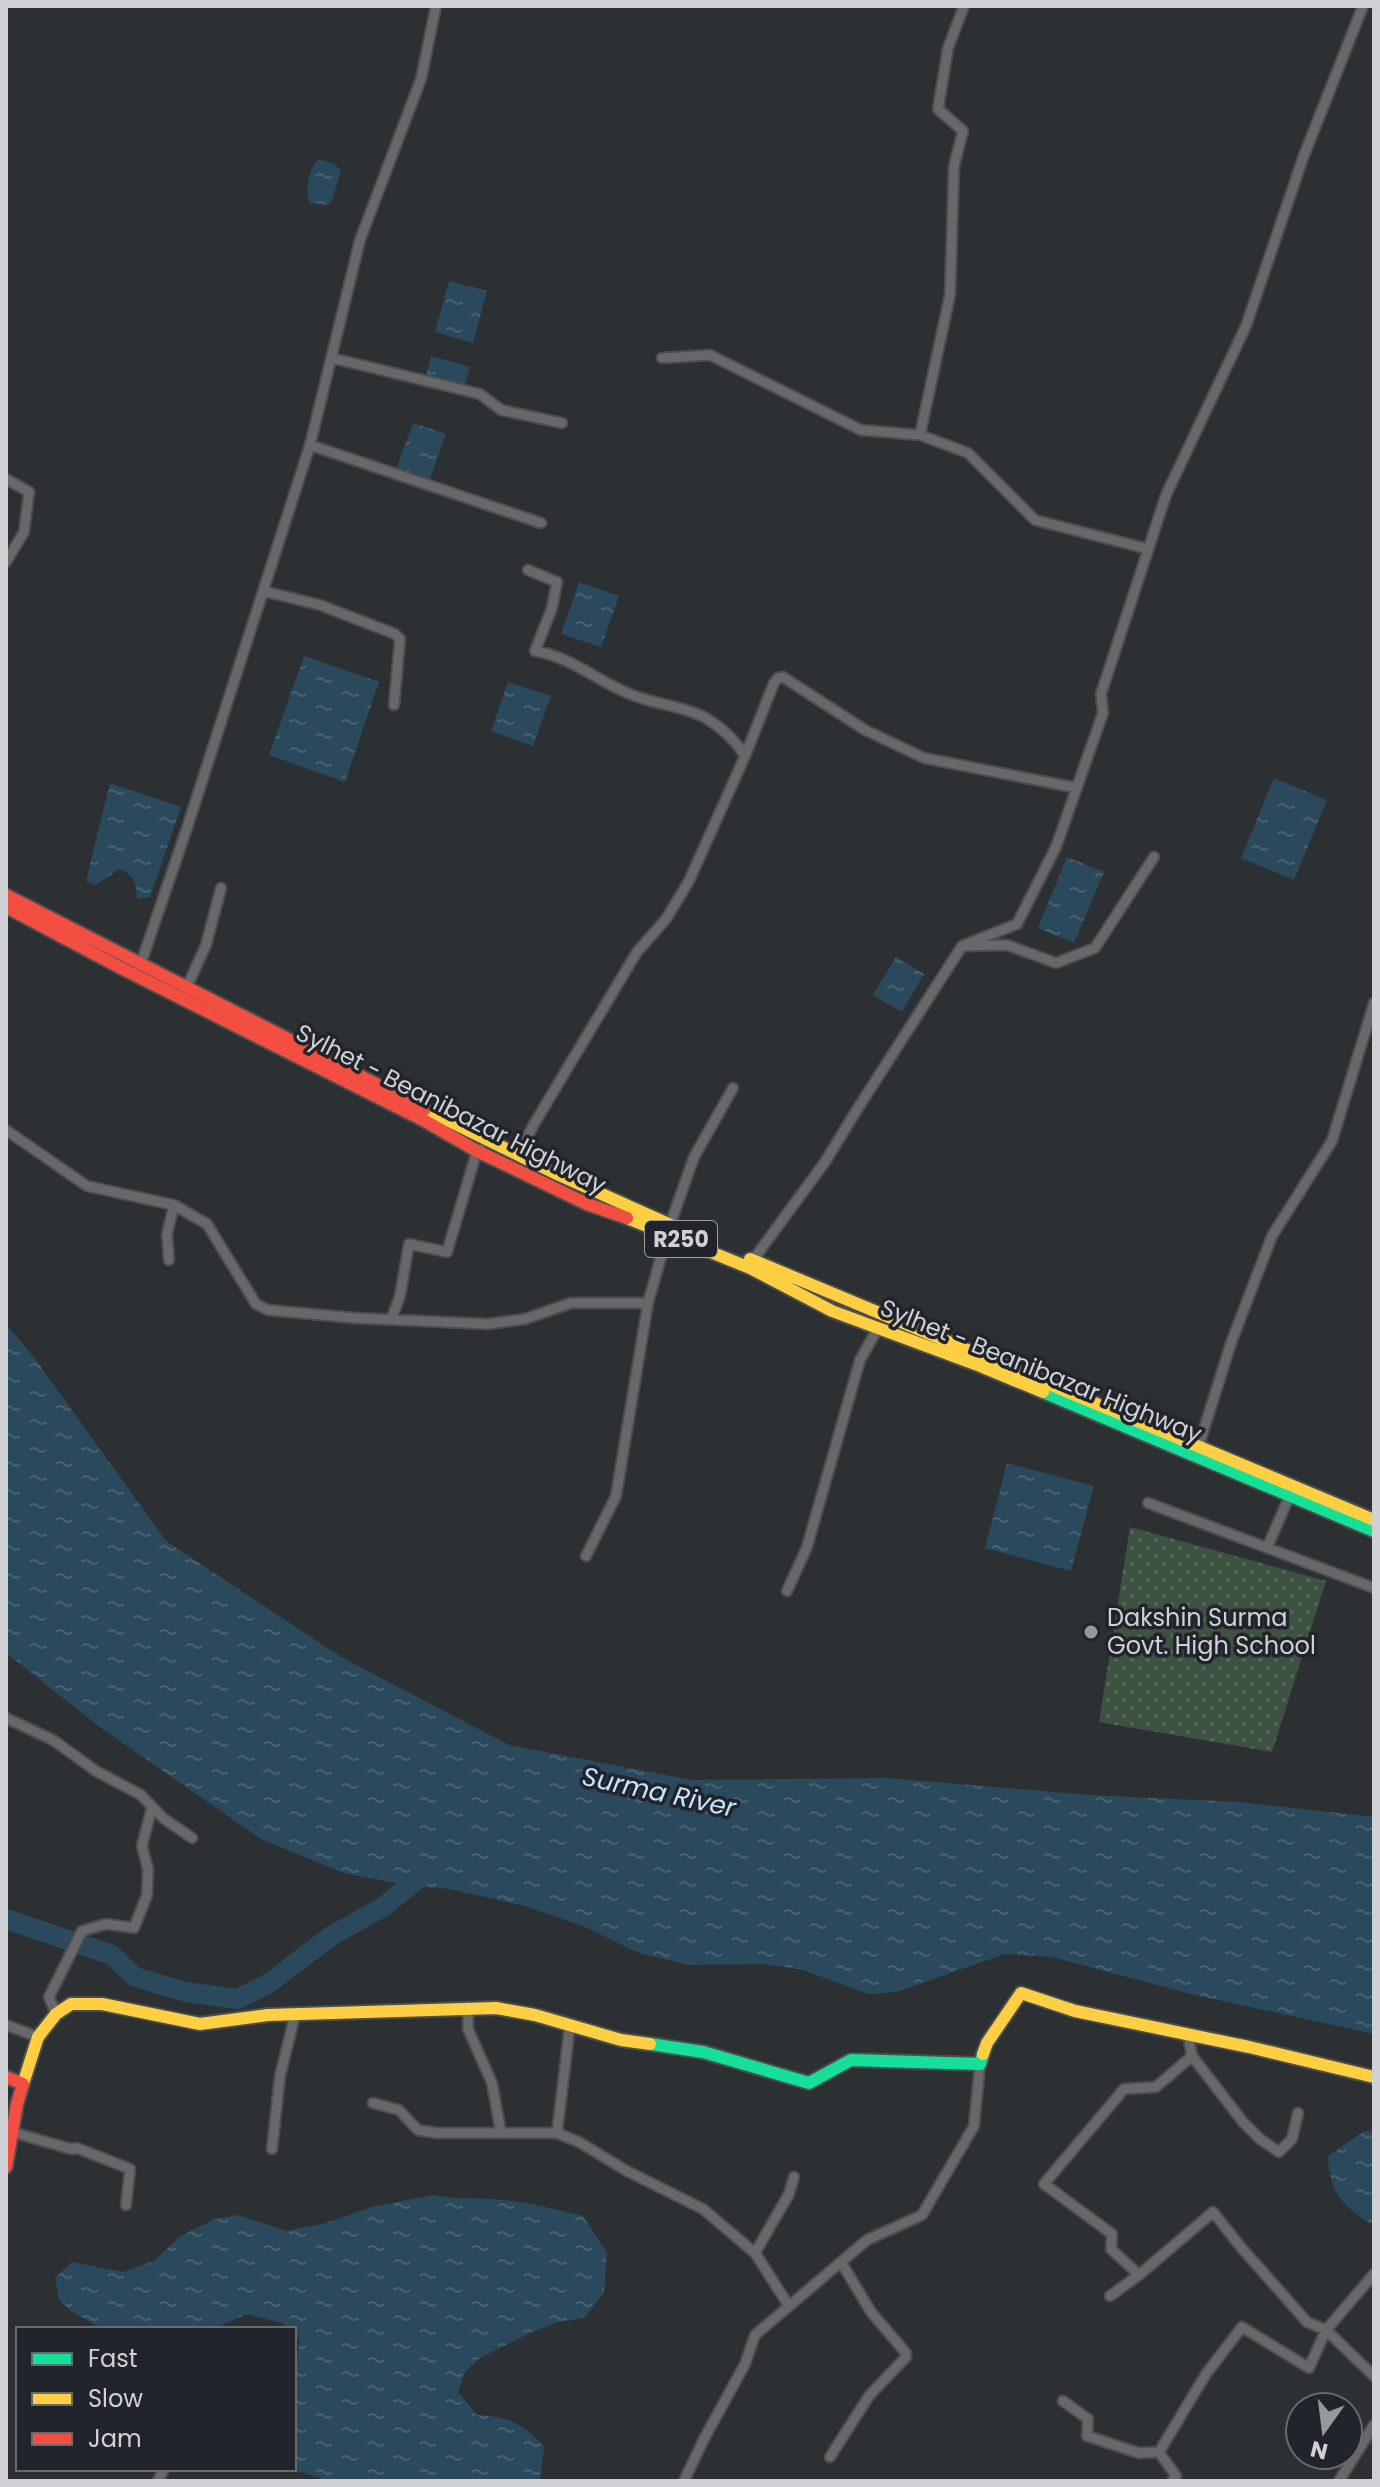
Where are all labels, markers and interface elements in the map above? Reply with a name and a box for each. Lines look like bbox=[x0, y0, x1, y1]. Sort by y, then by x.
street label: Sylhet - Beanibazar Highway bbox=[290, 1016, 612, 1202]
road number: R250 bbox=[645, 1221, 717, 1257]
street label: Sylhet - Beanibazar Highway bbox=[875, 1291, 1207, 1450]
place label: Dakshin Surma Govt. High School bbox=[1107, 1601, 1316, 1662]
marker: Dakshin Surma Govt. High School bbox=[1082, 1623, 1100, 1641]
water label: Surma River bbox=[579, 1758, 740, 1826]
legend bbox=[16, 2327, 296, 2471]
text: Fast bbox=[88, 2342, 138, 2375]
text: Slow bbox=[88, 2382, 143, 2415]
north arrow bbox=[1284, 2391, 1364, 2471]
text: Jam bbox=[88, 2422, 142, 2455]
text: N bbox=[1308, 2433, 1331, 2467]

